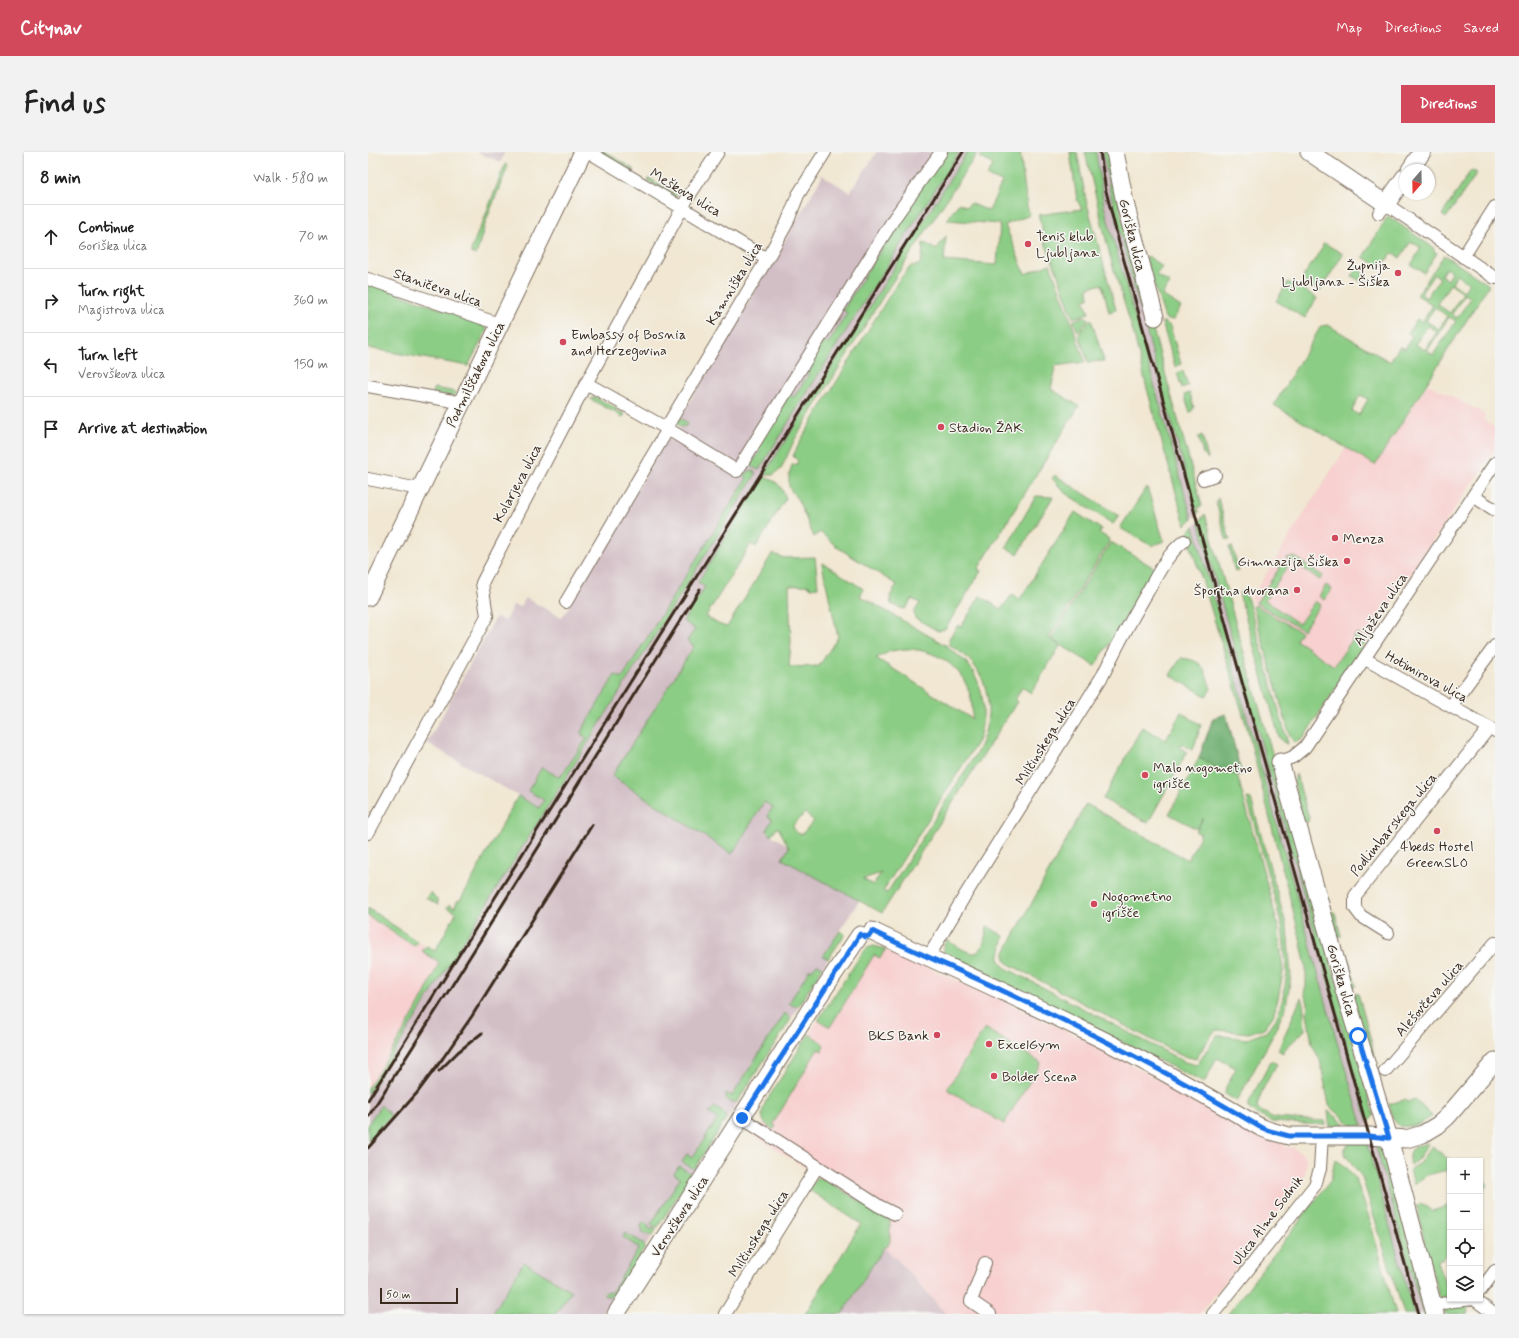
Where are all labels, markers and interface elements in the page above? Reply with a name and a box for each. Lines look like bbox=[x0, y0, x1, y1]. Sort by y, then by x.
text: Citynav bbox=[20, 16, 82, 41]
text: Map bbox=[1336, 19, 1362, 37]
text: Directions bbox=[1384, 19, 1442, 37]
text: Saved bbox=[1464, 19, 1499, 37]
button: Directions bbox=[1401, 85, 1495, 123]
text: Find us bbox=[24, 86, 105, 123]
street label: Meškova ulica bbox=[646, 164, 725, 221]
north arrow bbox=[1399, 164, 1435, 200]
text: 8 min bbox=[40, 167, 81, 189]
text: Walk · 580 m bbox=[253, 170, 328, 187]
street label: Goriška ulica bbox=[1114, 197, 1150, 274]
text: Continue bbox=[78, 218, 134, 238]
icon: ahead bbox=[40, 226, 62, 248]
text: 70 m bbox=[299, 228, 328, 245]
place label: Tenis klub Ljubljana bbox=[1036, 228, 1100, 262]
text: Goriška ulica bbox=[78, 238, 147, 255]
street label: Kamniška ulica bbox=[703, 238, 767, 329]
marker: Tenis klub Ljubljana bbox=[1023, 239, 1033, 249]
place label: Župnija Ljubljana - Šiška bbox=[1282, 257, 1391, 291]
street label: Staničeva ulica bbox=[391, 264, 484, 312]
marker: Župnija Ljubljana - Šiška bbox=[1393, 268, 1403, 278]
text: Turn right bbox=[78, 282, 145, 302]
icon: right bbox=[40, 290, 62, 312]
text: 360 m bbox=[293, 292, 328, 309]
text: Magistrova ulica bbox=[78, 302, 165, 319]
street label: Podmilščakova ulica bbox=[442, 318, 509, 430]
place label: Embassy of Bosnia and Herzegovina bbox=[571, 326, 686, 361]
marker: Embassy of Bosnia and Herzegovina bbox=[558, 337, 568, 347]
text: Turn left bbox=[78, 346, 138, 366]
icon: left bbox=[40, 354, 62, 376]
text: 150 m bbox=[294, 356, 328, 373]
text: Verovškova ulica bbox=[78, 366, 165, 383]
icon: arrive bbox=[40, 418, 62, 440]
text: Arrive at destination bbox=[78, 419, 207, 439]
place label: Stadion ŽAK bbox=[949, 419, 1023, 437]
marker: Stadion ŽAK bbox=[936, 422, 946, 432]
street label: Kolarjeva ulica bbox=[490, 441, 546, 526]
place label: Menza bbox=[1343, 530, 1384, 548]
marker: Menza bbox=[1330, 533, 1340, 543]
place label: Gimnazija Šiška bbox=[1238, 553, 1339, 571]
marker: Gimnazija Šiška bbox=[1342, 556, 1352, 566]
street label: Aljaževa ulica bbox=[1350, 569, 1412, 650]
place label: Športna dvorana bbox=[1194, 582, 1289, 600]
marker: Športna dvorana bbox=[1292, 585, 1302, 595]
street label: Hotimirova ulica bbox=[1382, 647, 1471, 707]
street label: Milčinskega ulica bbox=[1012, 694, 1080, 789]
place label: Malo nogometno igrišče bbox=[1153, 759, 1252, 793]
street label: Podlimbarskega ulica bbox=[1346, 769, 1442, 881]
marker: Malo nogometno igrišče bbox=[1140, 770, 1150, 780]
marker: 4beds Hostel GreenSLO bbox=[1432, 826, 1442, 836]
place label: 4beds Hostel GreenSLO bbox=[1400, 838, 1474, 872]
place label: Nogometno igrišče bbox=[1102, 888, 1172, 922]
marker: Nogometno igrišče bbox=[1089, 899, 1099, 909]
street label: Goriška ulica bbox=[1322, 942, 1360, 1019]
street label: Alešovčeva ulica bbox=[1392, 957, 1468, 1040]
place label: BKS Bank bbox=[868, 1027, 929, 1045]
route start bbox=[1349, 1027, 1367, 1045]
marker: BKS Bank bbox=[932, 1030, 942, 1040]
place label: ExcelGym bbox=[997, 1036, 1060, 1054]
marker: ExcelGym bbox=[984, 1039, 994, 1049]
place label: Bolder Scena bbox=[1002, 1068, 1077, 1086]
marker: Bolder Scena bbox=[989, 1071, 999, 1081]
route end bbox=[733, 1109, 751, 1127]
map controls bbox=[1447, 1158, 1483, 1302]
button: + bbox=[1447, 1158, 1483, 1194]
street label: Verovškova ulica bbox=[647, 1172, 713, 1261]
street label: Ulica Alme Sodnik bbox=[1228, 1172, 1308, 1269]
street label: Milčinskega ulica bbox=[725, 1186, 793, 1281]
button: − bbox=[1447, 1194, 1483, 1230]
button: locate bbox=[1447, 1230, 1483, 1266]
button: layers bbox=[1447, 1266, 1483, 1302]
scale bar bbox=[380, 1286, 458, 1305]
text: 50 m bbox=[386, 1288, 411, 1302]

